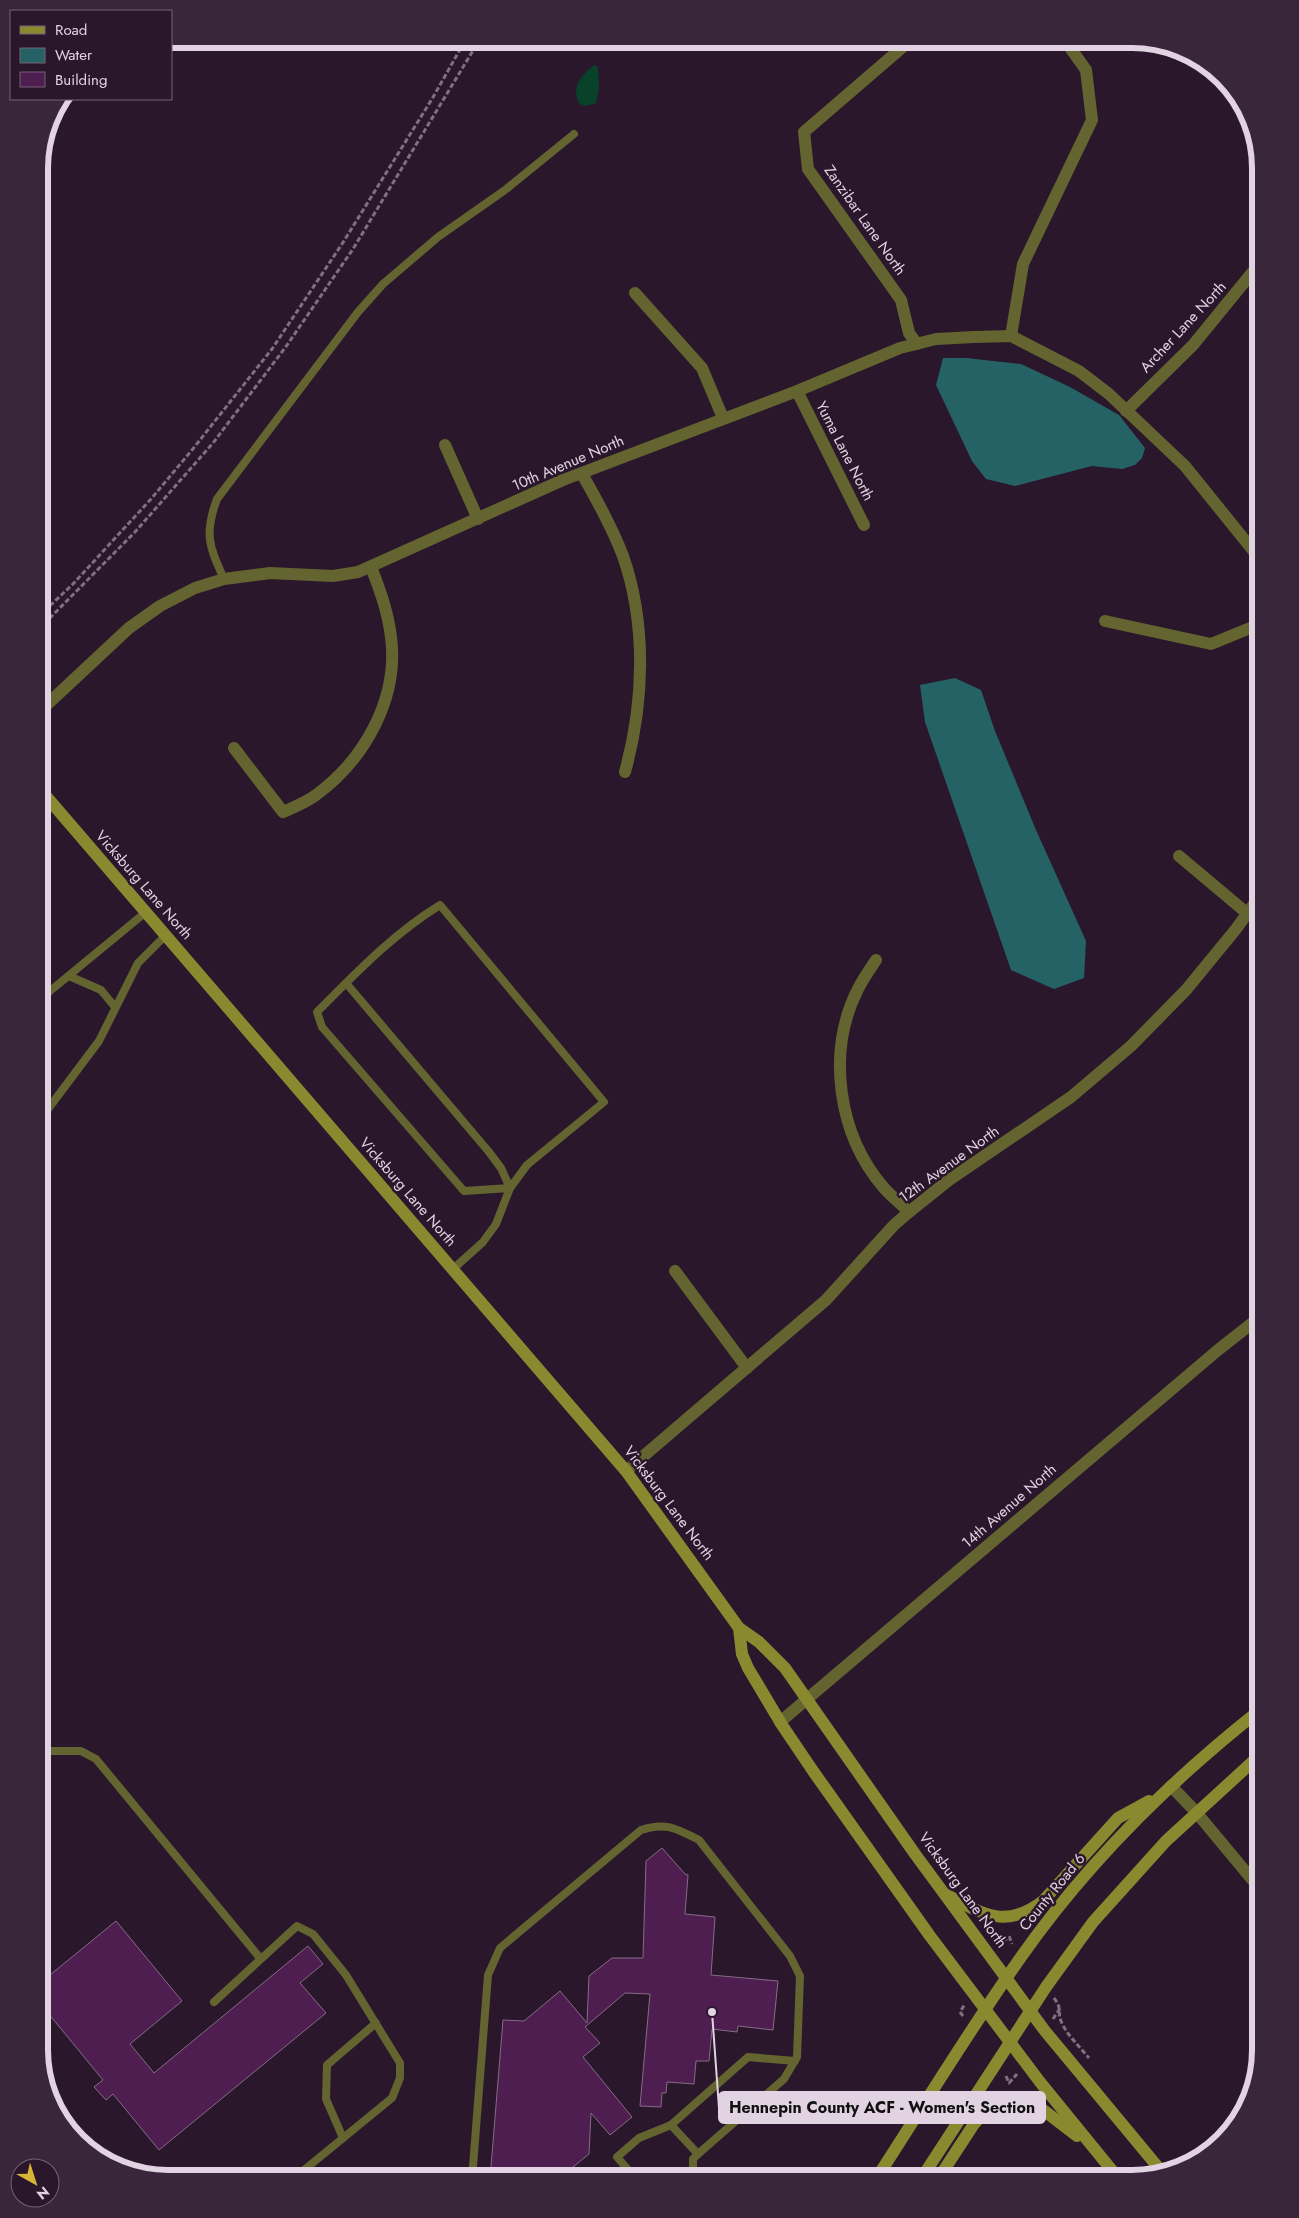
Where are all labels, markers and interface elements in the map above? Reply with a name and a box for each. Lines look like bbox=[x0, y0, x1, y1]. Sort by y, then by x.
legend bbox=[10, 10, 172, 100]
text: Road bbox=[55, 19, 87, 41]
text: Water bbox=[55, 44, 93, 66]
text: Building bbox=[55, 69, 107, 91]
street label: Zanzibar Lane North bbox=[819, 160, 911, 280]
street label: Archer Lane North bbox=[1135, 276, 1231, 378]
street label: Yuma Lane North bbox=[810, 397, 880, 505]
street label: 10th Avenue North bbox=[509, 430, 627, 496]
street label: Vicksburg Lane North bbox=[90, 826, 198, 944]
street label: 12th Avenue North bbox=[894, 1120, 1004, 1208]
street label: Vicksburg Lane North bbox=[354, 1133, 462, 1251]
street label: Vicksburg Lane North bbox=[619, 1441, 719, 1565]
street label: 14th Avenue North bbox=[957, 1459, 1061, 1553]
street label: Vicksburg Lane North bbox=[913, 1828, 1013, 1952]
street label: County Road 6 bbox=[1014, 1848, 1090, 1936]
callout: Hennepin County ACF - Women's Section bbox=[719, 2092, 1045, 2123]
text: Hennepin County ACF - Women's Section bbox=[729, 2096, 1035, 2119]
north arrow bbox=[10, 2158, 60, 2208]
text: N bbox=[33, 2182, 54, 2204]

